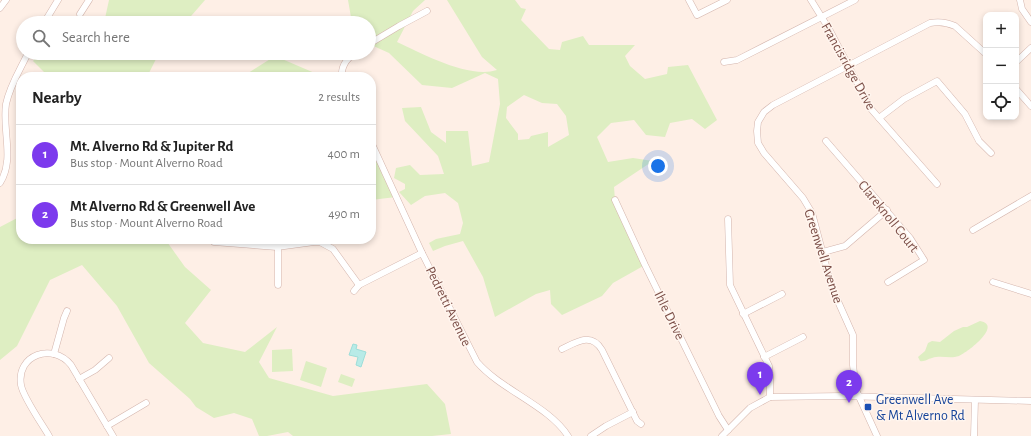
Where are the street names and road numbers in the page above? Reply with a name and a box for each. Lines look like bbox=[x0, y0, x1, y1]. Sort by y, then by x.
street label: Francisridge Drive bbox=[818, 21, 878, 112]
street label: Clareknoll Court bbox=[855, 178, 922, 255]
street label: Greenwell Avenue bbox=[801, 207, 845, 305]
street label: Pedretti Avenue bbox=[423, 264, 473, 349]
street label: Ihle Drive bbox=[651, 289, 687, 342]

